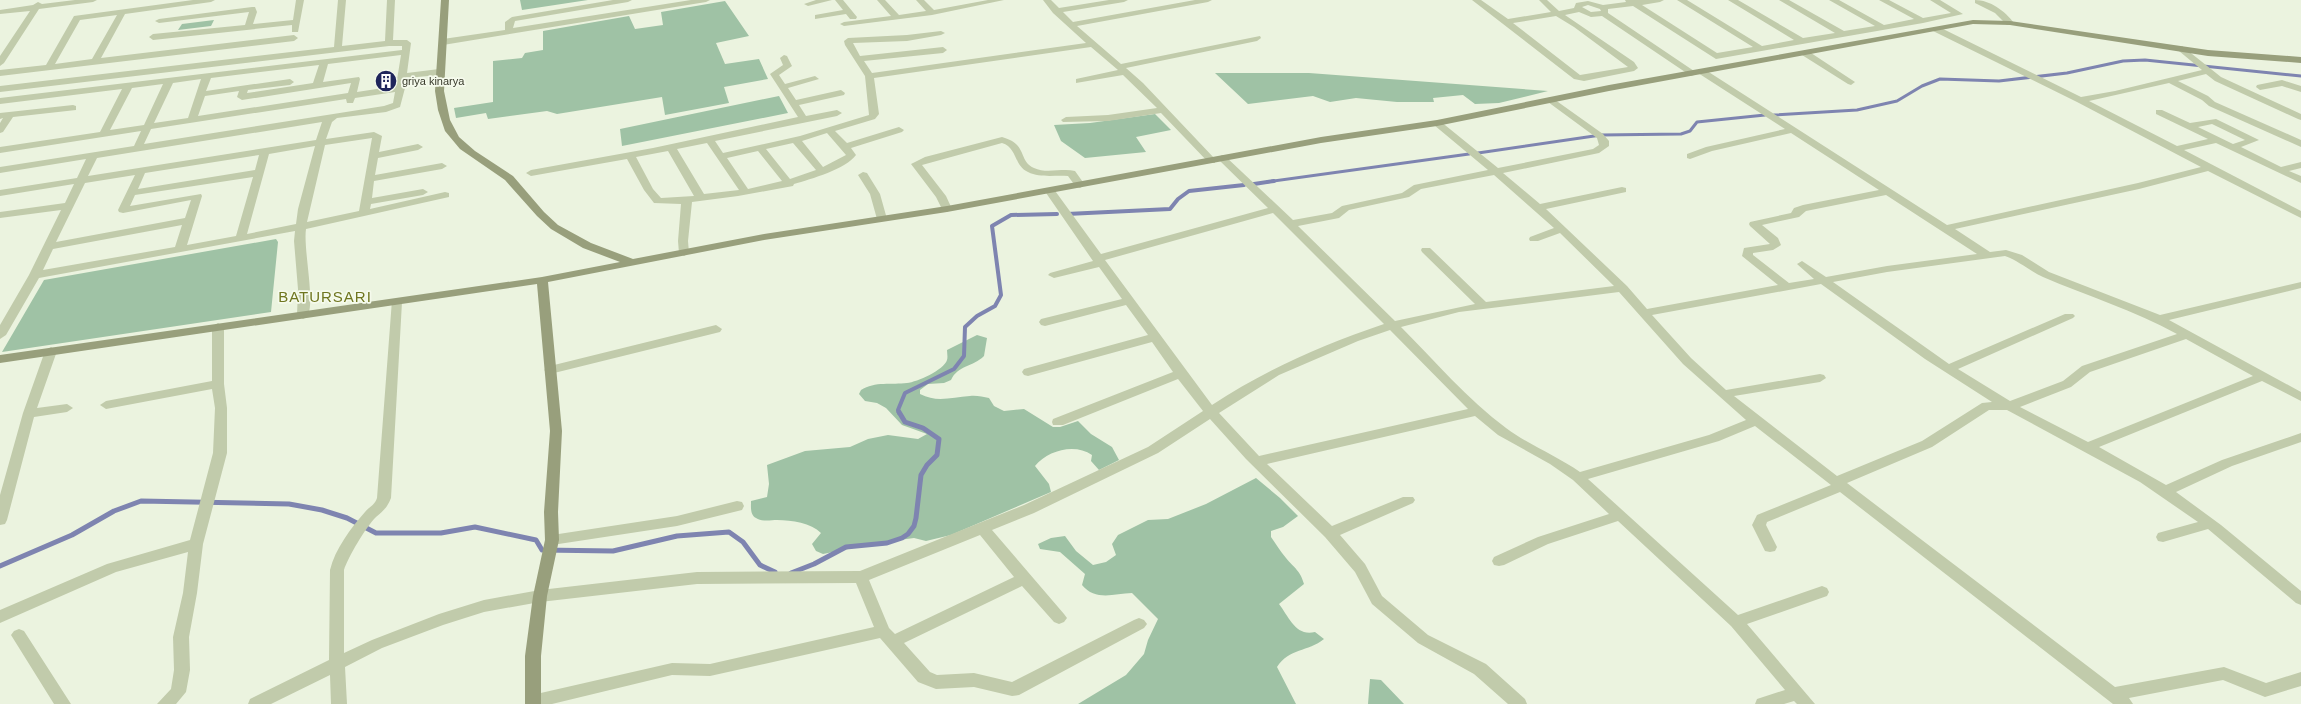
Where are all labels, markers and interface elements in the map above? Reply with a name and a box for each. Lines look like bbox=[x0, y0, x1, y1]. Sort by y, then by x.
building icon: griya kinarya bbox=[373, 68, 399, 94]
place label: griya kinarya bbox=[402, 75, 465, 87]
district label: BATURSARI bbox=[278, 288, 372, 305]

